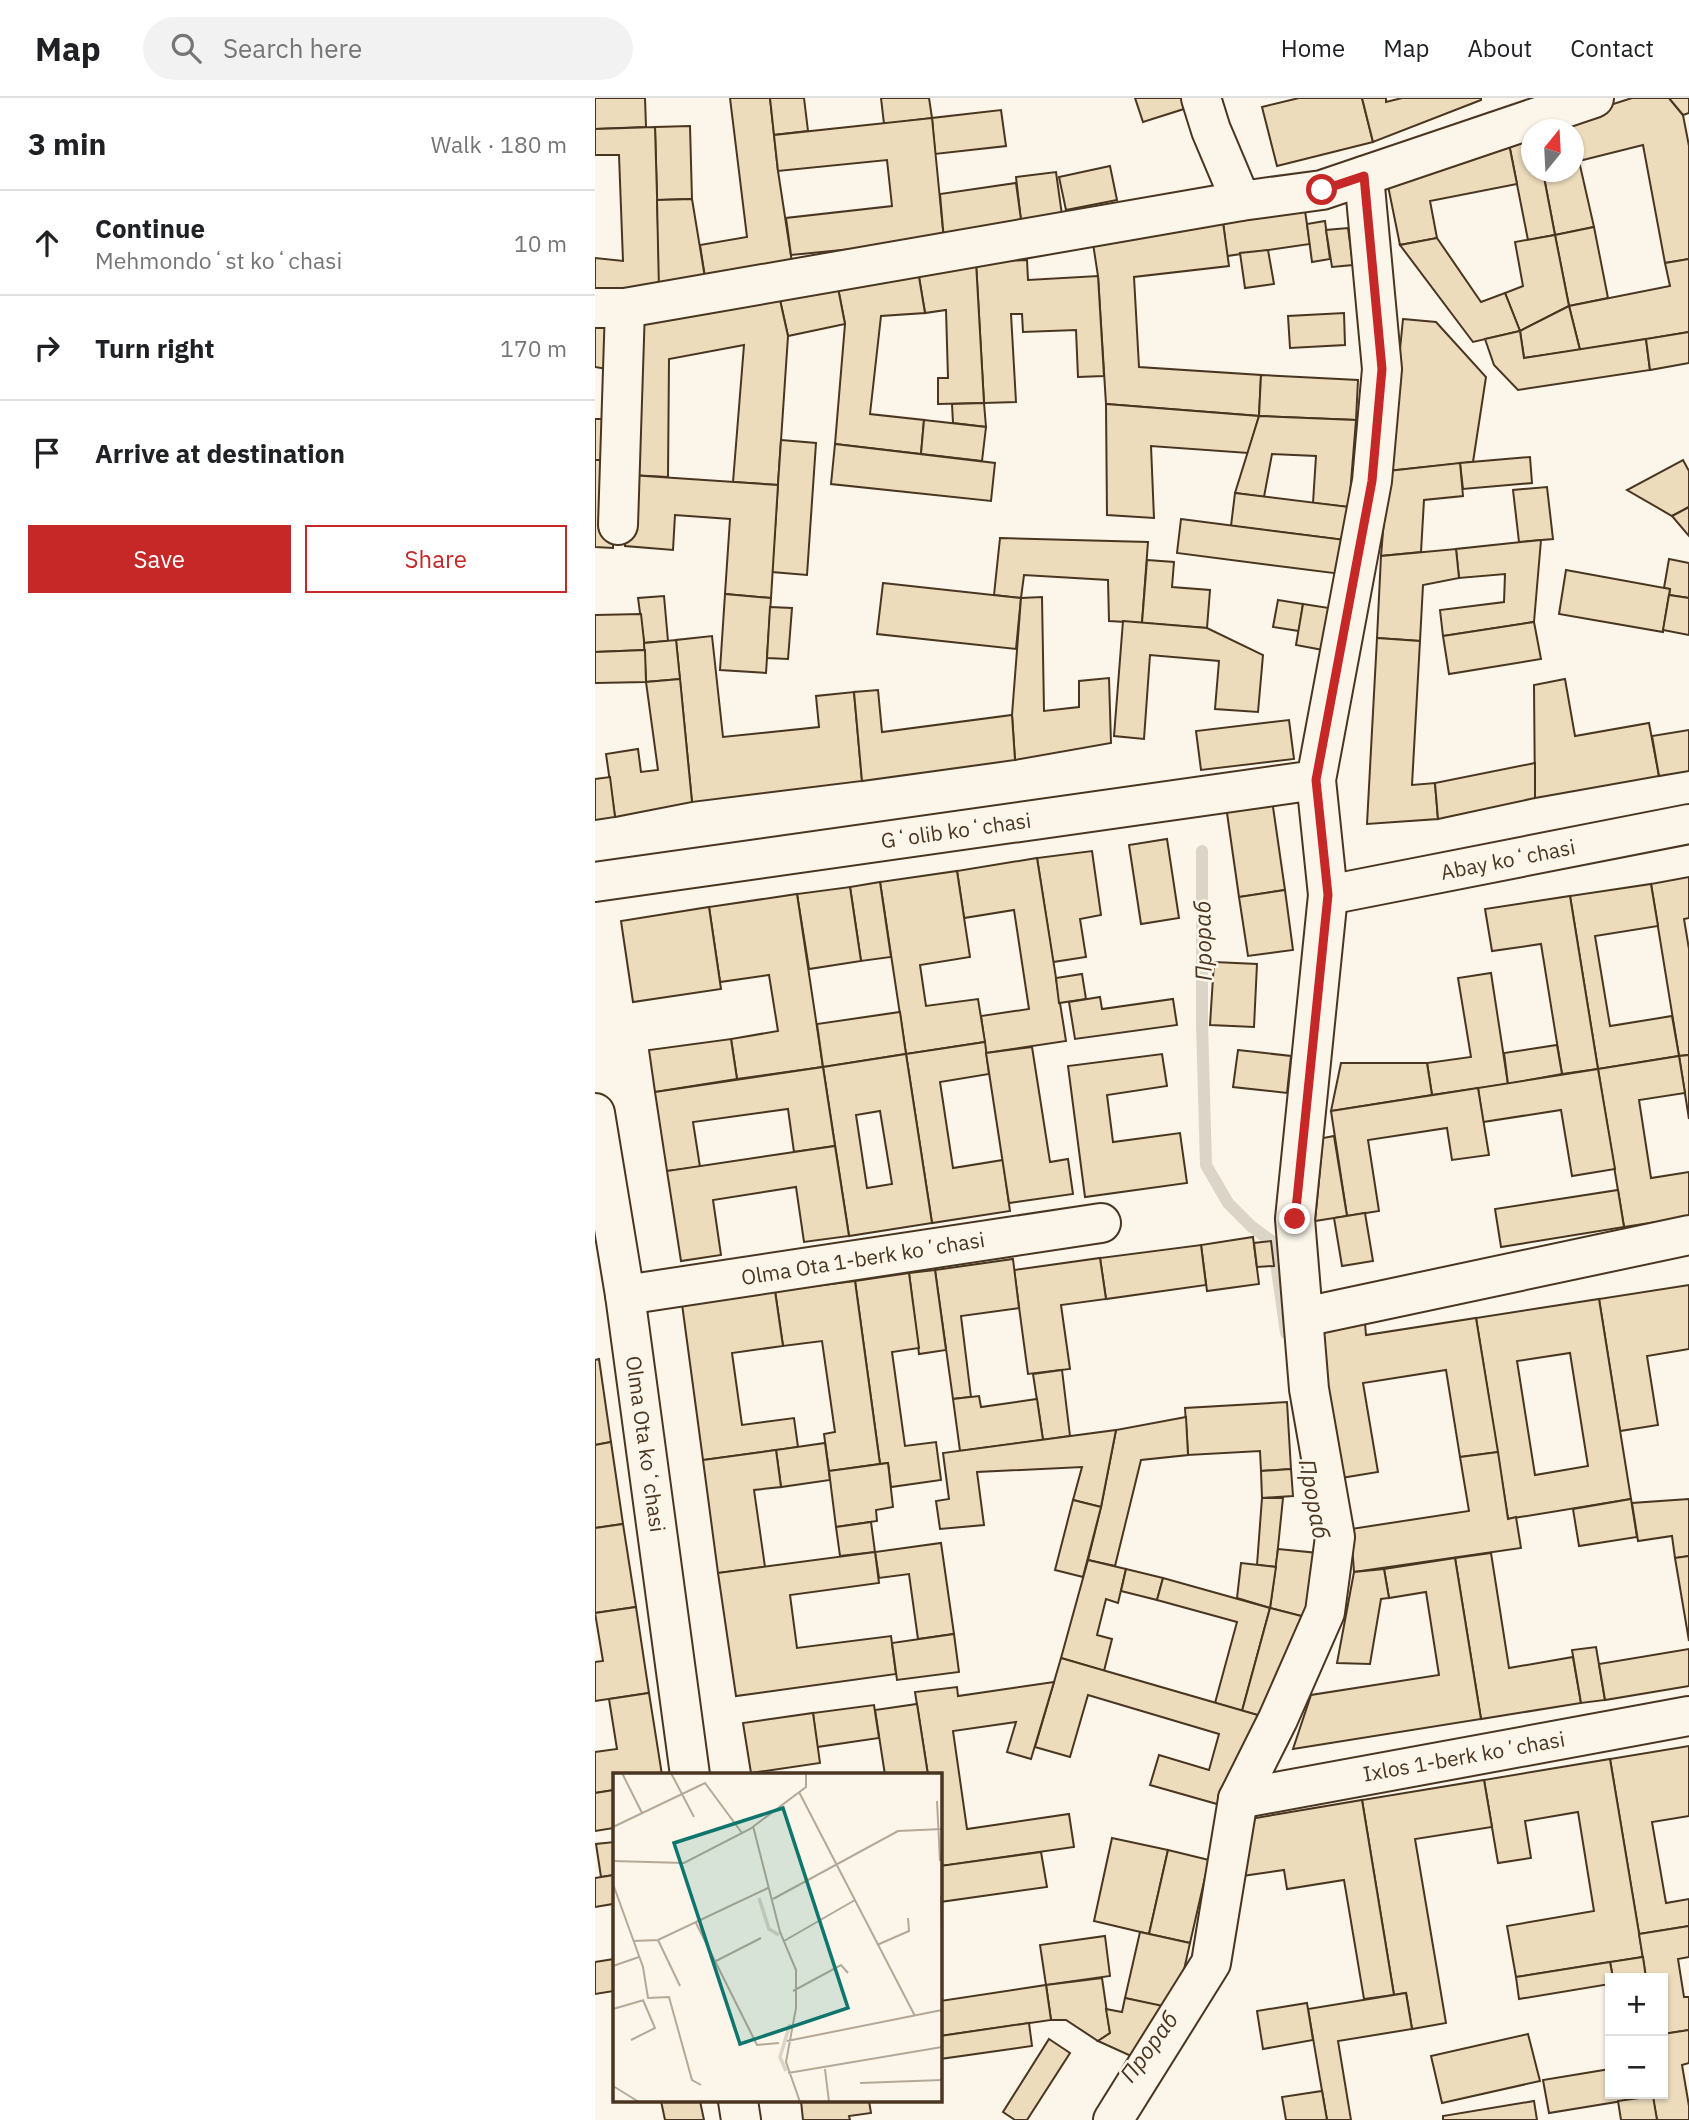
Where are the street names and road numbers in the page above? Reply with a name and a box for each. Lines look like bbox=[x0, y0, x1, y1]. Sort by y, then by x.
street label: Gʻolib koʻchasi bbox=[879, 806, 1033, 854]
street label: Abay koʻchasi bbox=[1438, 832, 1577, 886]
street label: Olma Ota 1-berk koʼchasi bbox=[739, 1225, 987, 1291]
street label: Olma Ota koʻchasi bbox=[620, 1354, 672, 1534]
street label: Ixlos 1-berk koʼchasi bbox=[1361, 1724, 1567, 1788]

